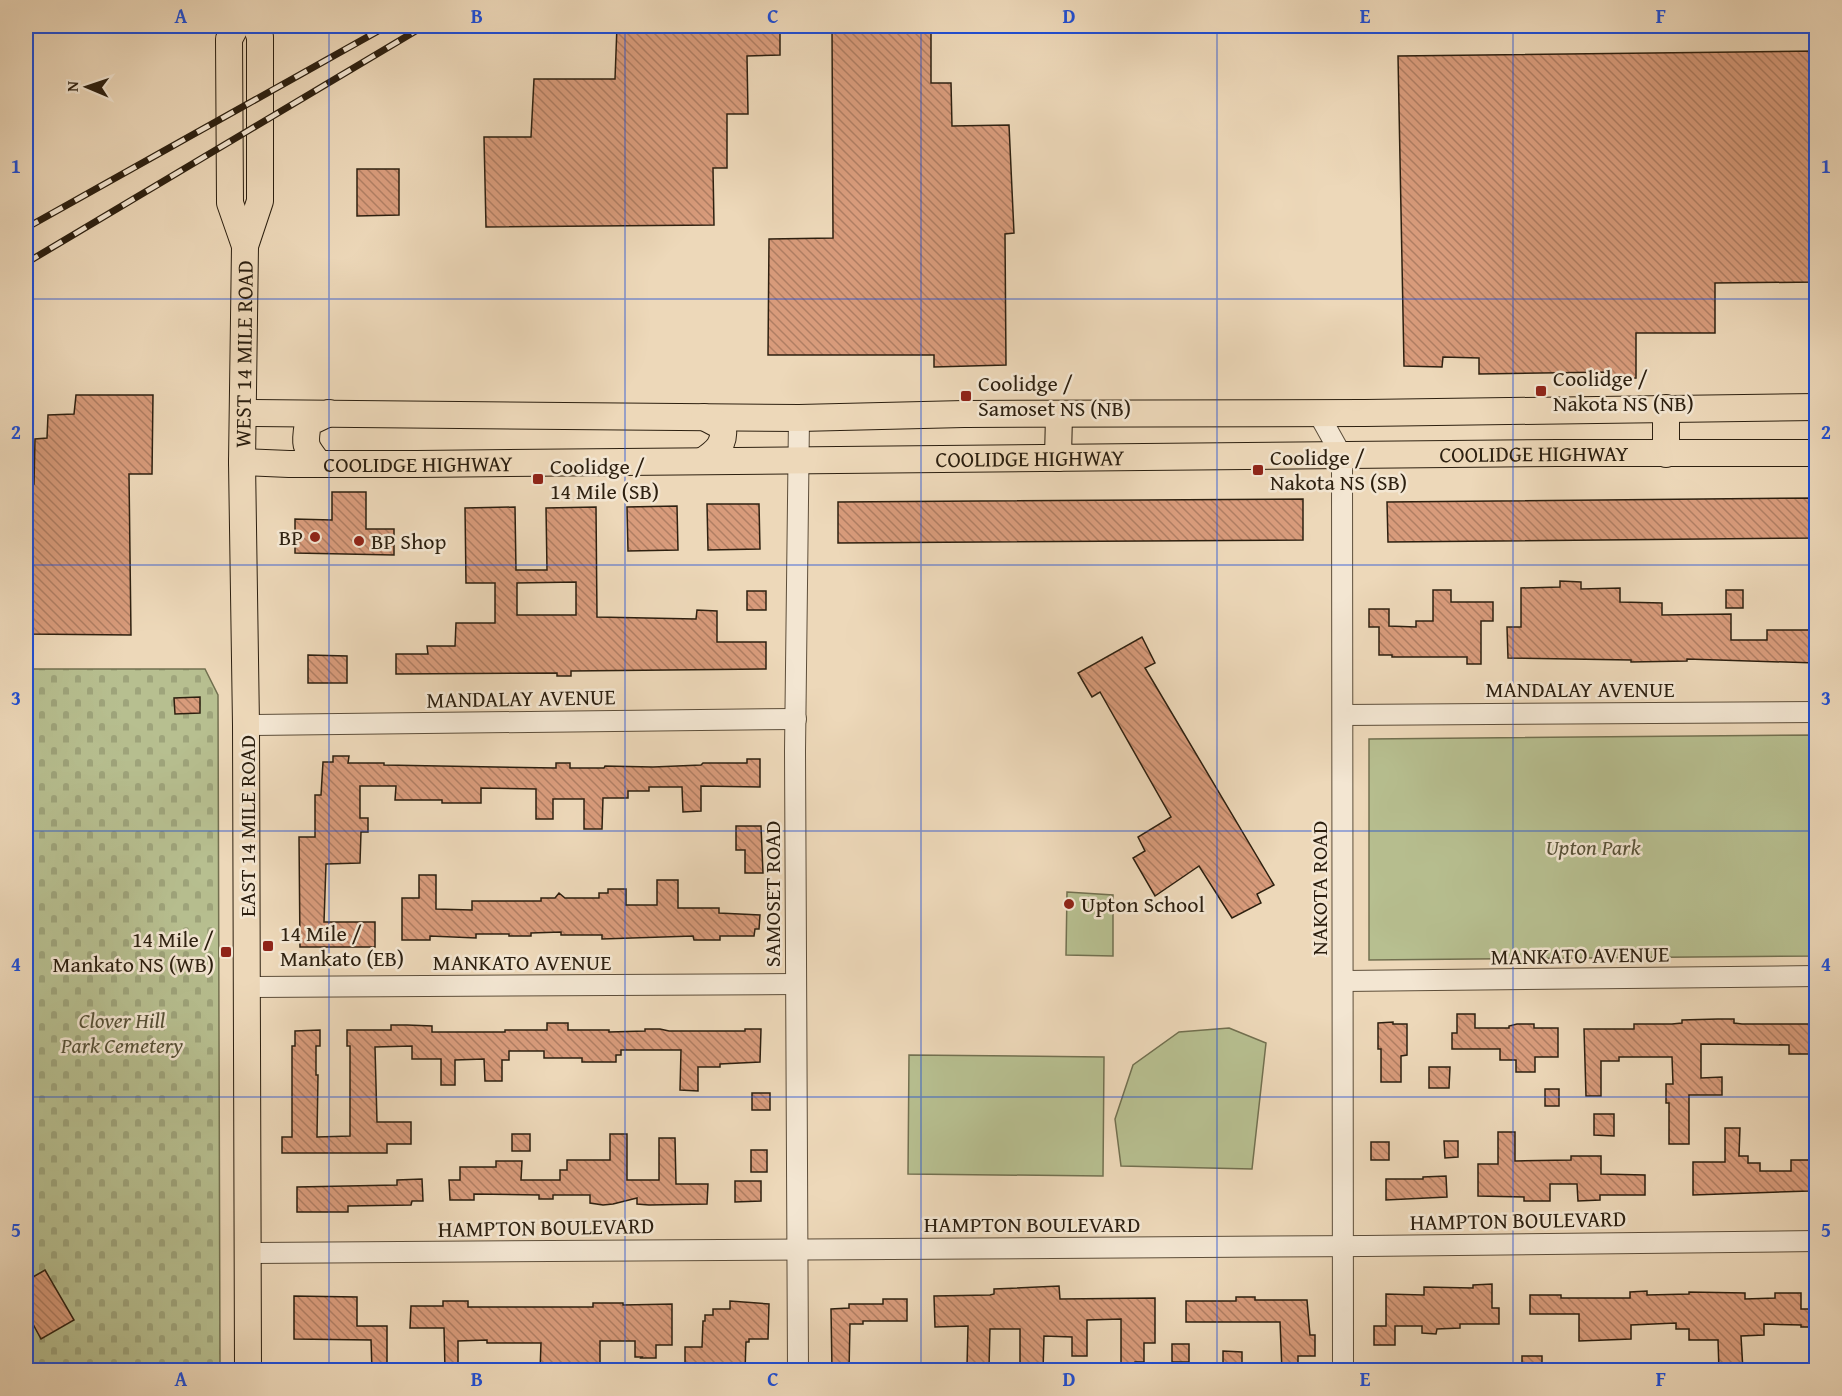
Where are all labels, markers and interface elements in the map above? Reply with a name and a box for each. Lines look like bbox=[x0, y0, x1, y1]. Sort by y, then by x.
text: A bbox=[175, 1, 188, 30]
text: B bbox=[471, 1, 483, 30]
text: C bbox=[767, 1, 779, 30]
text: D bbox=[1062, 1, 1076, 30]
text: E bbox=[1360, 1, 1371, 30]
text: F bbox=[1656, 1, 1666, 30]
north arrow bbox=[57, 57, 117, 117]
text: N bbox=[60, 80, 84, 92]
text: 1 bbox=[11, 151, 21, 180]
text: 1 bbox=[1821, 151, 1831, 180]
street label: WEST 14 MILE ROAD bbox=[226, 260, 261, 448]
place label: Coolidge / Nakota NS (NB) bbox=[1553, 362, 1694, 419]
place label: Coolidge / Samoset NS (NB) bbox=[978, 367, 1131, 424]
marker: Coolidge / Nakota NS (NB) bbox=[1534, 384, 1548, 398]
marker: Coolidge / Samoset NS (NB) bbox=[959, 389, 973, 403]
text: 2 bbox=[11, 417, 21, 446]
text: 2 bbox=[1821, 417, 1831, 446]
street label: COOLIDGE HIGHWAY bbox=[1439, 437, 1628, 470]
street label: COOLIDGE HIGHWAY bbox=[935, 441, 1125, 475]
place label: Coolidge / Nakota NS (SB) bbox=[1270, 441, 1407, 498]
street label: COOLIDGE HIGHWAY bbox=[323, 447, 513, 480]
place label: Coolidge / 14 Mile (SB) bbox=[550, 450, 659, 507]
marker: Coolidge / Nakota NS (SB) bbox=[1251, 463, 1265, 477]
marker: Coolidge / 14 Mile (SB) bbox=[531, 472, 545, 486]
place label: BP bbox=[279, 521, 303, 553]
place label: BP Shop bbox=[371, 525, 446, 557]
marker: BP bbox=[308, 530, 322, 544]
marker: BP Shop bbox=[352, 534, 366, 548]
street label: MANDALAY AVENUE bbox=[1485, 673, 1675, 705]
street label: MANDALAY AVENUE bbox=[426, 680, 616, 716]
text: 3 bbox=[11, 683, 21, 712]
text: 3 bbox=[1821, 683, 1831, 712]
street label: EAST 14 MILE ROAD bbox=[231, 735, 263, 917]
street label: SAMOSET ROAD bbox=[756, 821, 788, 967]
street label: NAKOTA ROAD bbox=[1303, 821, 1335, 955]
park label: Upton Park bbox=[1546, 831, 1641, 863]
place label: Upton School bbox=[1081, 888, 1205, 920]
marker: Upton School bbox=[1062, 897, 1076, 911]
place label: 14 Mile / Mankato (EB) bbox=[280, 917, 404, 974]
place label: 14 Mile / Mankato NS (WB) bbox=[53, 923, 214, 980]
street label: MANKATO AVENUE bbox=[1490, 937, 1670, 973]
marker: 14 Mile / Mankato (EB) bbox=[261, 939, 275, 953]
marker: 14 Mile / Mankato NS (WB) bbox=[219, 945, 233, 959]
street label: MANKATO AVENUE bbox=[433, 946, 611, 978]
text: 4 bbox=[11, 949, 21, 978]
text: 4 bbox=[1821, 949, 1831, 978]
park label: Clover Hill Park Cemetery bbox=[60, 1004, 183, 1061]
street label: HAMPTON BOULEVARD bbox=[1409, 1202, 1627, 1238]
street label: HAMPTON BOULEVARD bbox=[924, 1208, 1140, 1240]
street label: HAMPTON BOULEVARD bbox=[437, 1209, 655, 1245]
text: 5 bbox=[11, 1215, 21, 1244]
text: 5 bbox=[1821, 1215, 1831, 1244]
text: A bbox=[175, 1364, 188, 1393]
text: B bbox=[471, 1364, 483, 1393]
text: C bbox=[767, 1364, 779, 1393]
text: D bbox=[1062, 1364, 1076, 1393]
text: E bbox=[1360, 1364, 1371, 1393]
text: F bbox=[1656, 1364, 1666, 1393]

